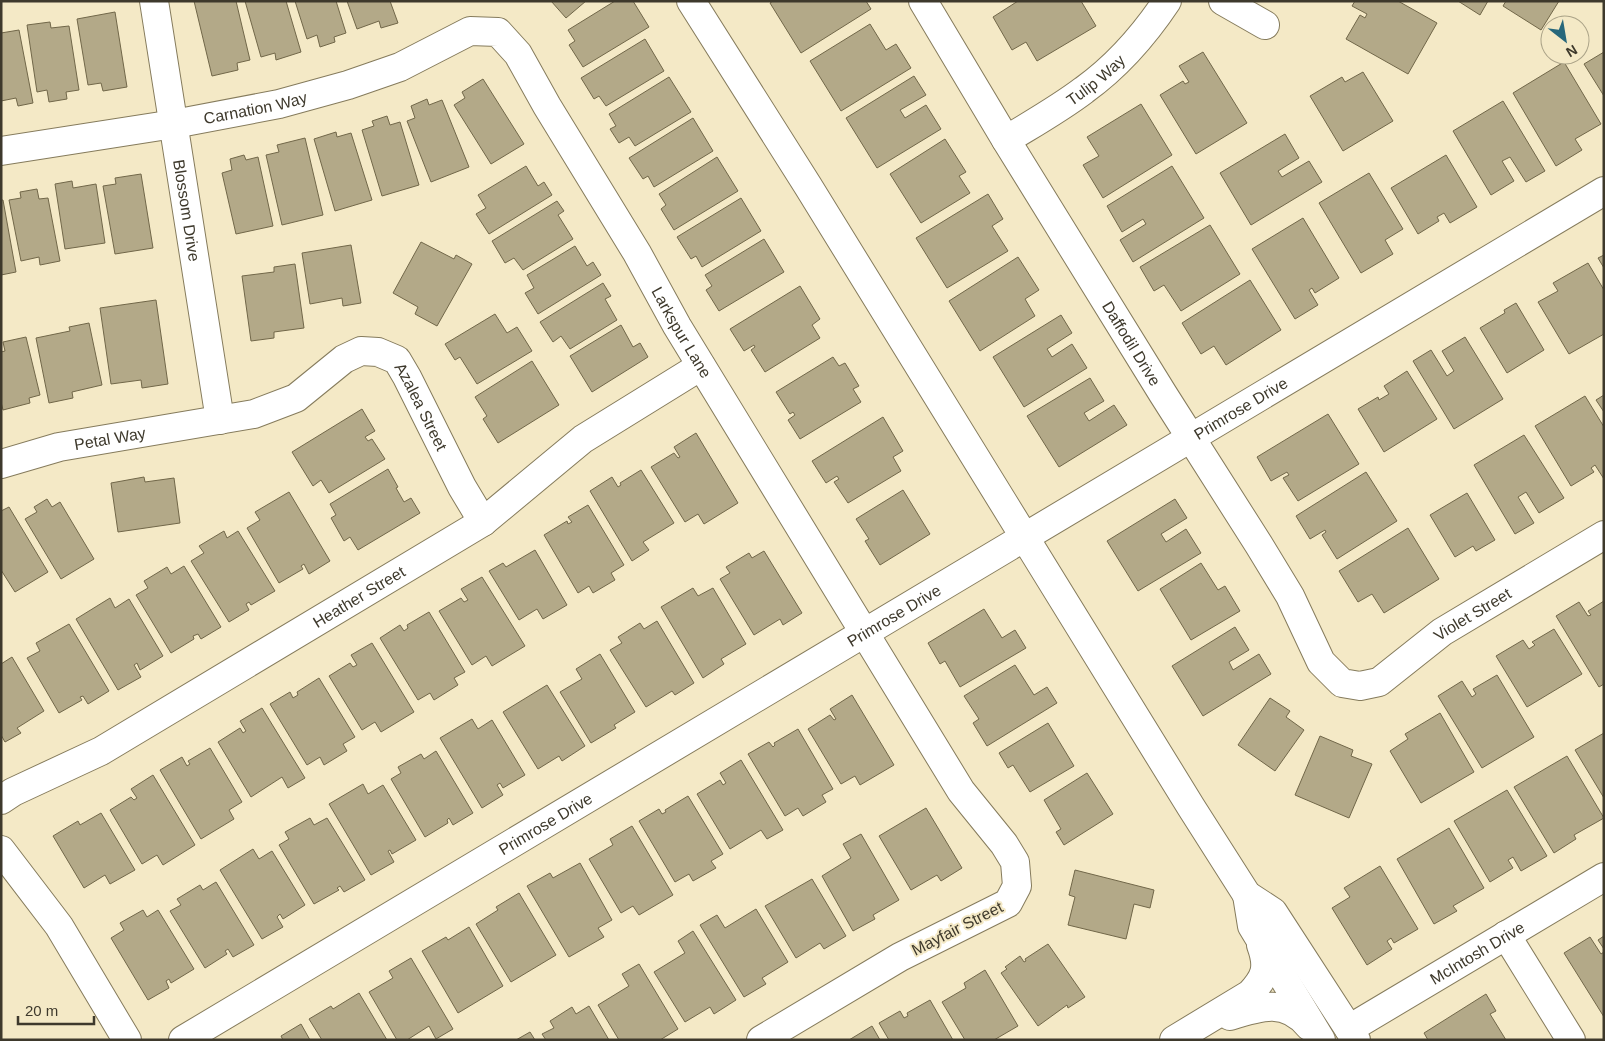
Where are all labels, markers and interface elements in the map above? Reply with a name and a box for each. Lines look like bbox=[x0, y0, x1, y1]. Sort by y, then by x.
north arrow bbox=[1540, 15, 1590, 65]
text: N bbox=[1563, 42, 1580, 61]
street label: Tulip Way bbox=[1063, 51, 1128, 109]
street label: Carnation Way bbox=[202, 89, 309, 127]
street label: Blossom Drive bbox=[170, 158, 203, 263]
street label: Larkspur Lane bbox=[648, 284, 715, 381]
street label: Daffodil Drive bbox=[1099, 298, 1164, 389]
street label: Azalea Street bbox=[392, 360, 451, 454]
street label: Primrose Drive bbox=[1191, 374, 1291, 443]
street label: Petal Way bbox=[73, 424, 147, 453]
street label: Heather Street bbox=[310, 563, 408, 631]
street label: Primrose Drive bbox=[844, 581, 944, 650]
street label: Violet Street bbox=[1431, 584, 1515, 644]
street label: Primrose Drive bbox=[496, 789, 595, 858]
street label: Mayfair Street bbox=[909, 898, 1006, 959]
street label: McIntosh Drive bbox=[1427, 918, 1528, 988]
scale bar bbox=[18, 994, 94, 1026]
text: 20 m bbox=[25, 1002, 58, 1019]

